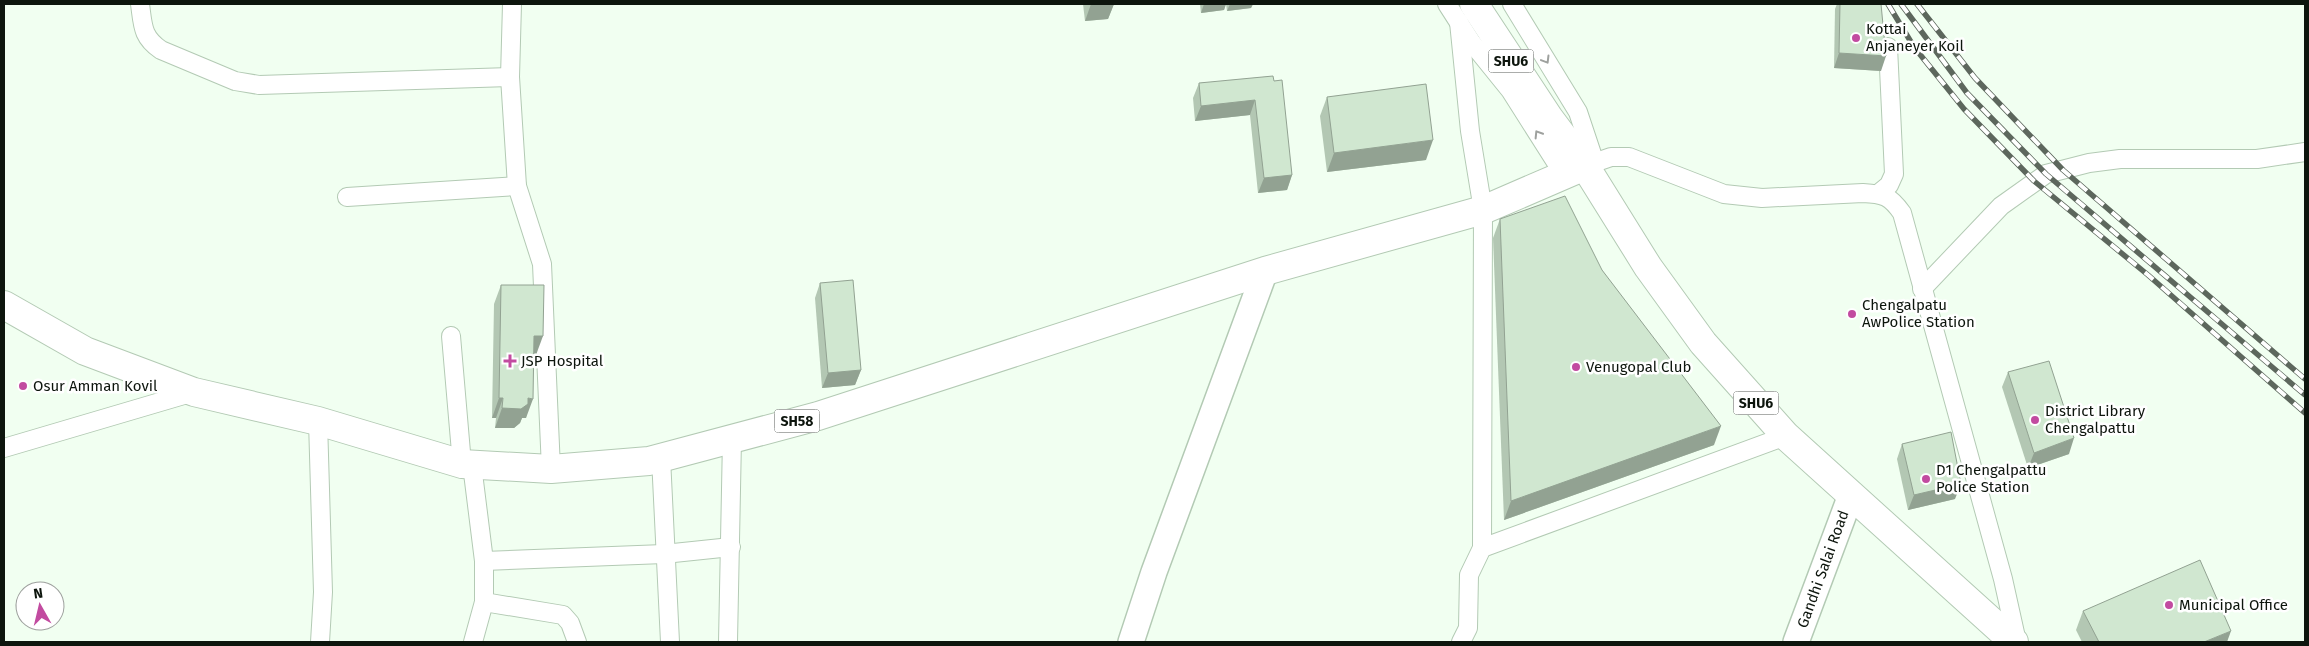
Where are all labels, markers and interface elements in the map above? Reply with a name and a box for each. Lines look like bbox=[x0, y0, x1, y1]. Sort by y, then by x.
place label: Kottai Anjaneyer Koil bbox=[1866, 20, 1965, 55]
marker: Kottai Anjaneyer Koil bbox=[1850, 32, 1862, 44]
road number: SHU6 bbox=[1488, 49, 1534, 72]
one-way arrow bbox=[1540, 55, 1550, 64]
one-way arrow bbox=[1534, 130, 1544, 139]
place label: Chengalpatu AwPolice Station bbox=[1862, 296, 1975, 331]
marker: Chengalpatu AwPolice Station bbox=[1846, 308, 1858, 320]
place label: JSP Hospital bbox=[521, 352, 604, 370]
marker: JSP Hospital bbox=[503, 354, 517, 368]
place label: Venugopal Club bbox=[1586, 358, 1691, 376]
marker: Venugopal Club bbox=[1570, 361, 1582, 373]
place label: Osur Amman Kovil bbox=[33, 377, 158, 395]
marker: Osur Amman Kovil bbox=[17, 380, 29, 392]
road number: SHU6 bbox=[1734, 392, 1778, 414]
place label: District Library Chengalpattu bbox=[2045, 402, 2146, 437]
road number: SH58 bbox=[774, 410, 820, 432]
marker: District Library Chengalpattu bbox=[2029, 414, 2041, 426]
place label: D1 Chengalpattu Police Station bbox=[1936, 461, 2046, 496]
marker: D1 Chengalpattu Police Station bbox=[1920, 473, 1932, 485]
street label: Gandhi Salai Road bbox=[1793, 508, 1853, 630]
north arrow bbox=[15, 581, 65, 631]
text: N bbox=[32, 585, 44, 603]
place label: Municipal Office bbox=[2179, 596, 2288, 614]
marker: Municipal Office bbox=[2163, 599, 2175, 611]

